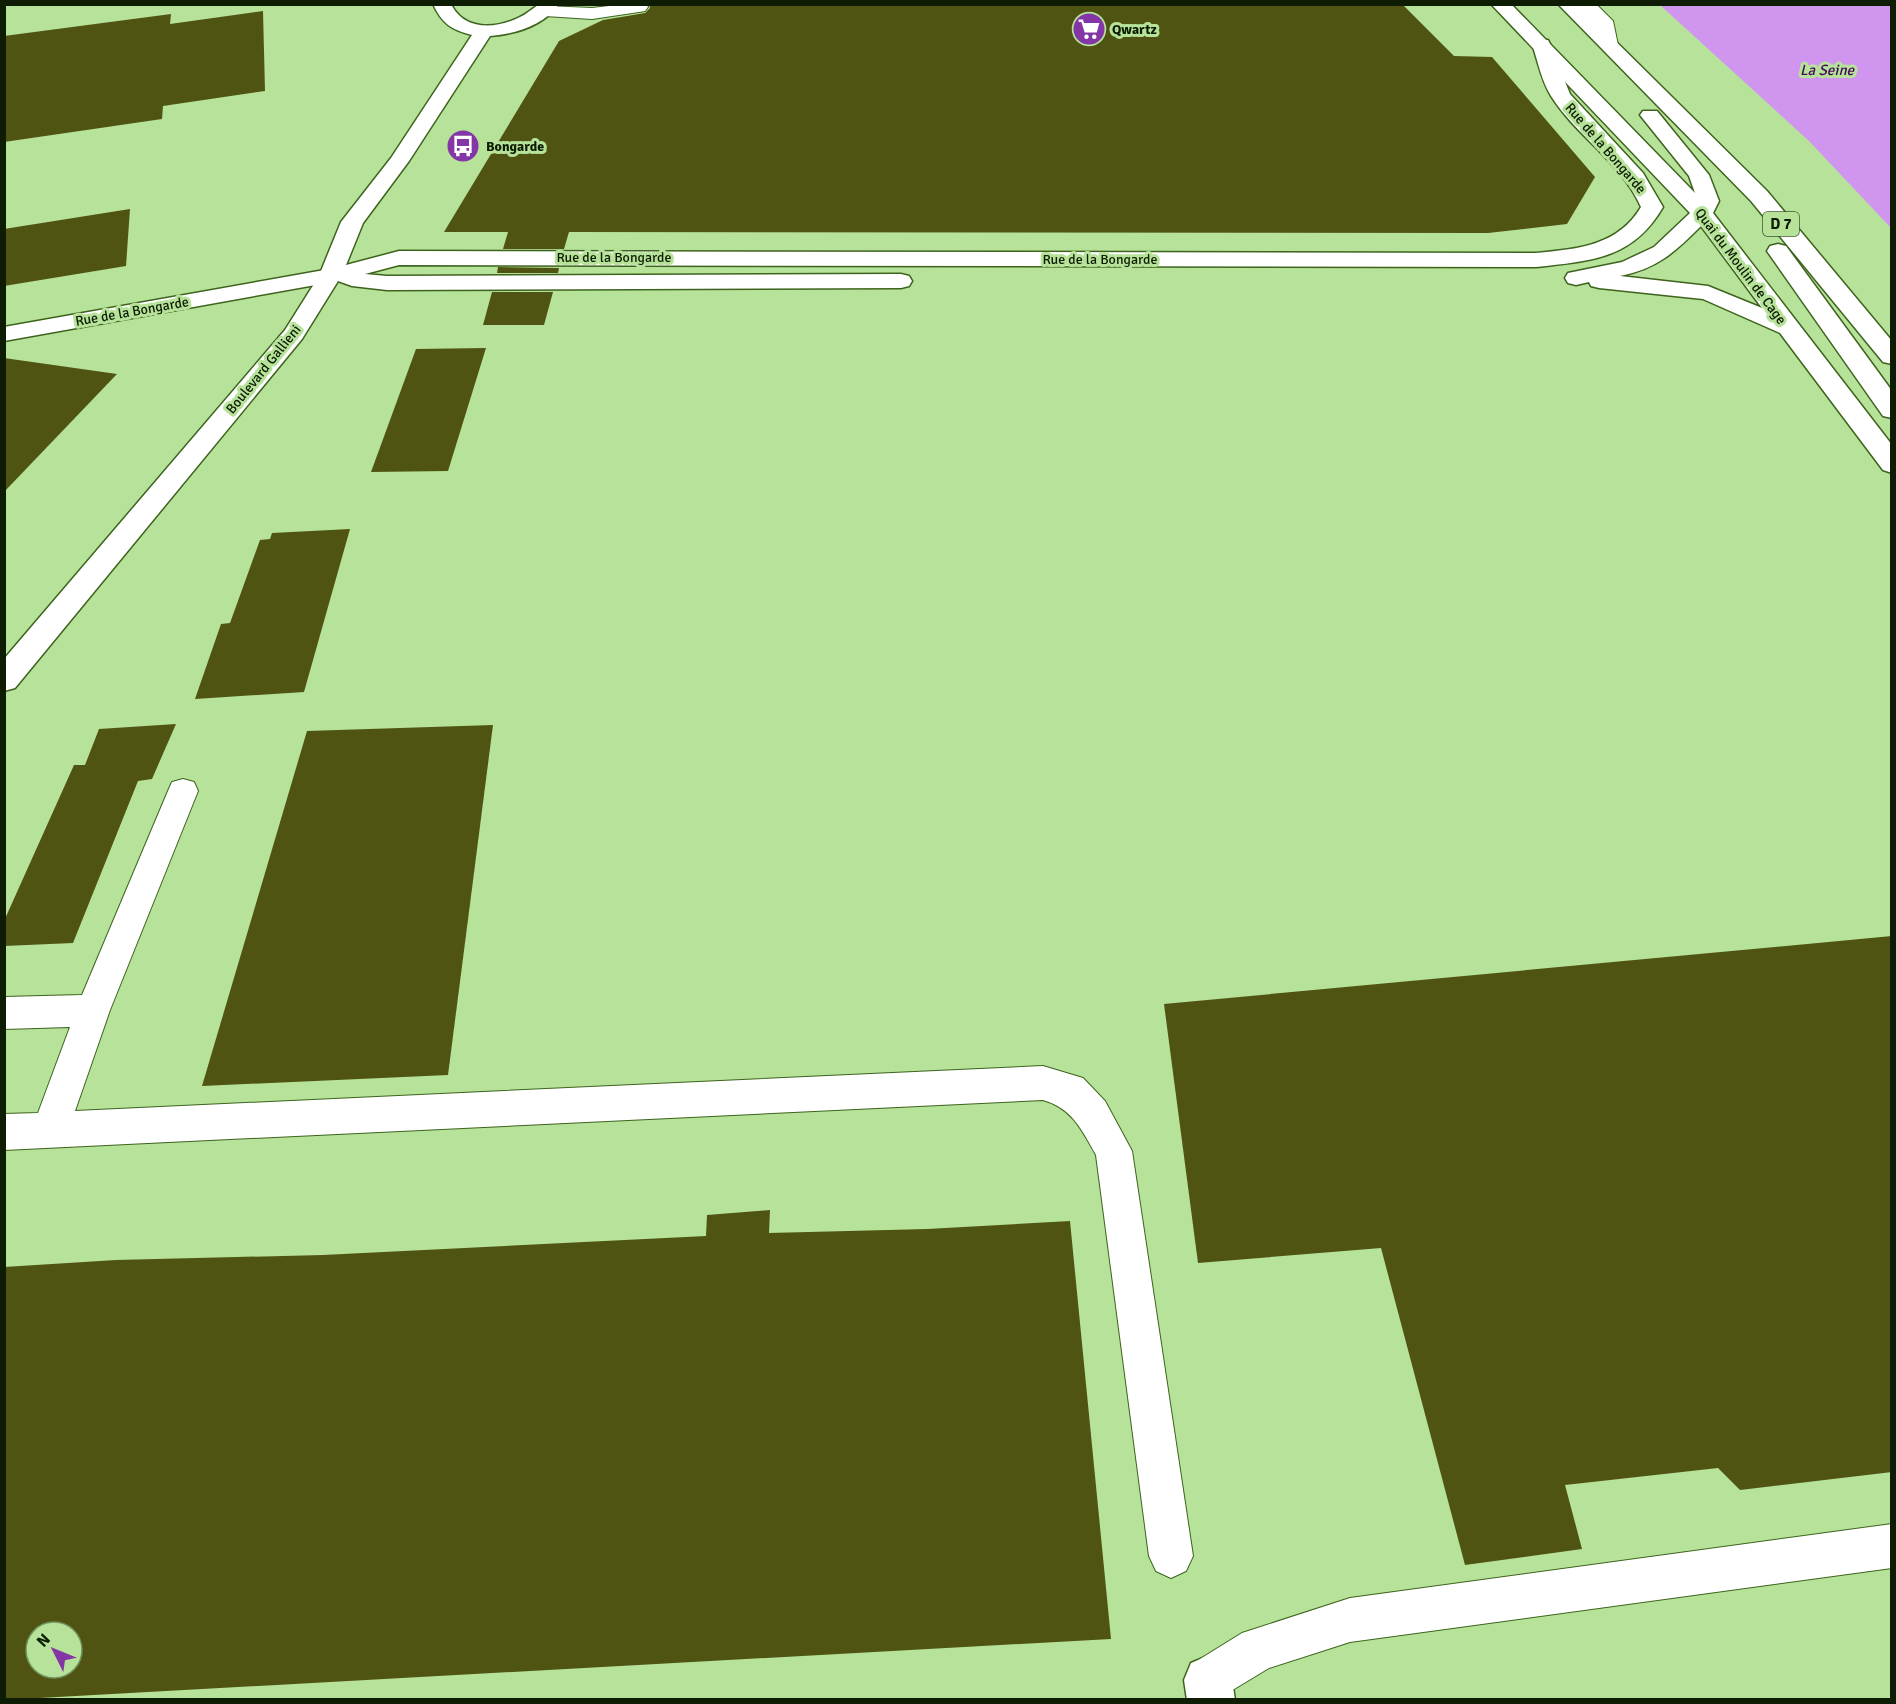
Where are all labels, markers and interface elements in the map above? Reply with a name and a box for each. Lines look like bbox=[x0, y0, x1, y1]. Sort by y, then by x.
supermarket icon: Qwartz bbox=[1071, 11, 1107, 47]
place label: Qwartz bbox=[1112, 21, 1157, 38]
water label: La Seine bbox=[1800, 61, 1856, 79]
street label: Rue de la Bongarde bbox=[1561, 99, 1650, 197]
bus stop icon: Bongarde bbox=[445, 128, 481, 164]
place label: Bongarde bbox=[486, 138, 544, 155]
street label: Quai du Moulin de Cage bbox=[1691, 205, 1790, 328]
road number: D 7 bbox=[1763, 212, 1799, 236]
street label: Rue de la Bongarde bbox=[557, 249, 671, 266]
street label: Rue de la Bongarde bbox=[1043, 251, 1157, 268]
street label: Rue de la Bongarde bbox=[74, 293, 190, 330]
street label: Boulevard Gallieni bbox=[222, 321, 304, 417]
north arrow bbox=[24, 1620, 84, 1680]
text: N bbox=[33, 1630, 55, 1651]

